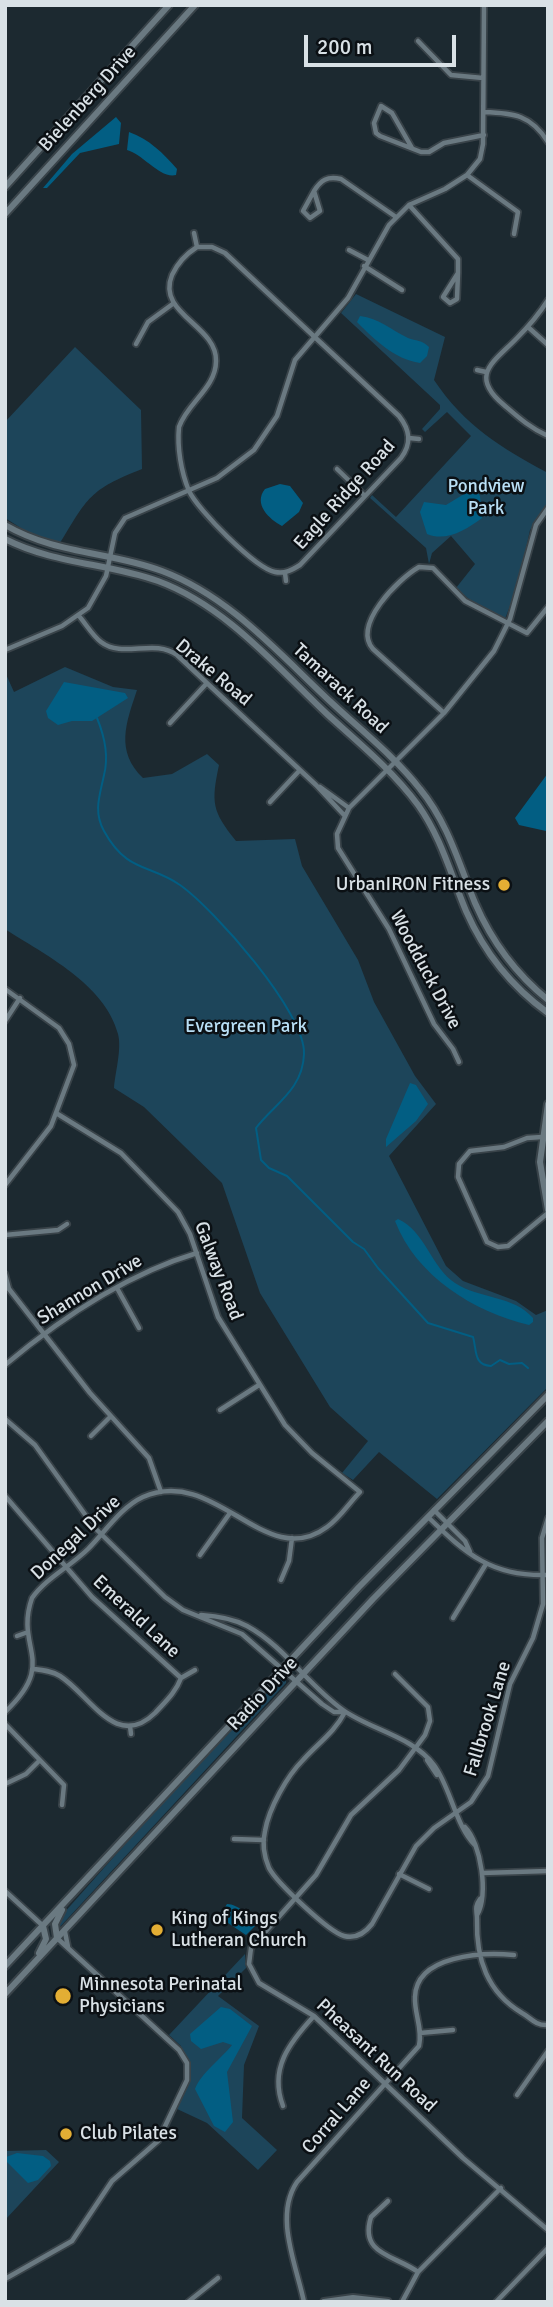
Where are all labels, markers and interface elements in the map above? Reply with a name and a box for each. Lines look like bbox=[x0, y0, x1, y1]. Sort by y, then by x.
scale bar bbox=[308, 21, 460, 65]
text: 200 m bbox=[317, 34, 372, 60]
street label: Bielenberg Drive bbox=[35, 41, 141, 157]
street label: Eagle Ridge Road bbox=[290, 435, 400, 555]
park label: Pondview Park bbox=[447, 476, 525, 520]
street label: Drake Road bbox=[170, 635, 256, 711]
street label: Tamarack Road bbox=[288, 639, 392, 739]
place label: UrbanIRON Fitness bbox=[336, 874, 490, 896]
marker: UrbanIRON Fitness bbox=[496, 877, 512, 893]
street label: Woodduck Drive bbox=[384, 907, 466, 1033]
park label: Evergreen Park bbox=[185, 1016, 307, 1038]
street label: Galway Road bbox=[189, 1218, 247, 1324]
street label: Shannon Drive bbox=[33, 1250, 147, 1330]
street label: Donegal Drive bbox=[27, 1491, 125, 1585]
street label: Emerald Lane bbox=[88, 1571, 184, 1663]
street label: Radio Drive bbox=[223, 1652, 303, 1736]
street label: Fallbrook Lane bbox=[460, 1659, 516, 1779]
place label: King of Kings Lutheran Church bbox=[171, 1908, 307, 1952]
marker: King of Kings Lutheran Church bbox=[149, 1922, 165, 1938]
place label: Minnesota Perinatal Physicians bbox=[79, 1974, 242, 2018]
marker: Minnesota Perinatal Physicians bbox=[53, 1986, 73, 2006]
street label: Pheasant Run Road bbox=[311, 1994, 441, 2118]
street label: Corral Lane bbox=[298, 2073, 376, 2159]
place label: Club Pilates bbox=[80, 2123, 177, 2145]
marker: Club Pilates bbox=[58, 2126, 74, 2142]

